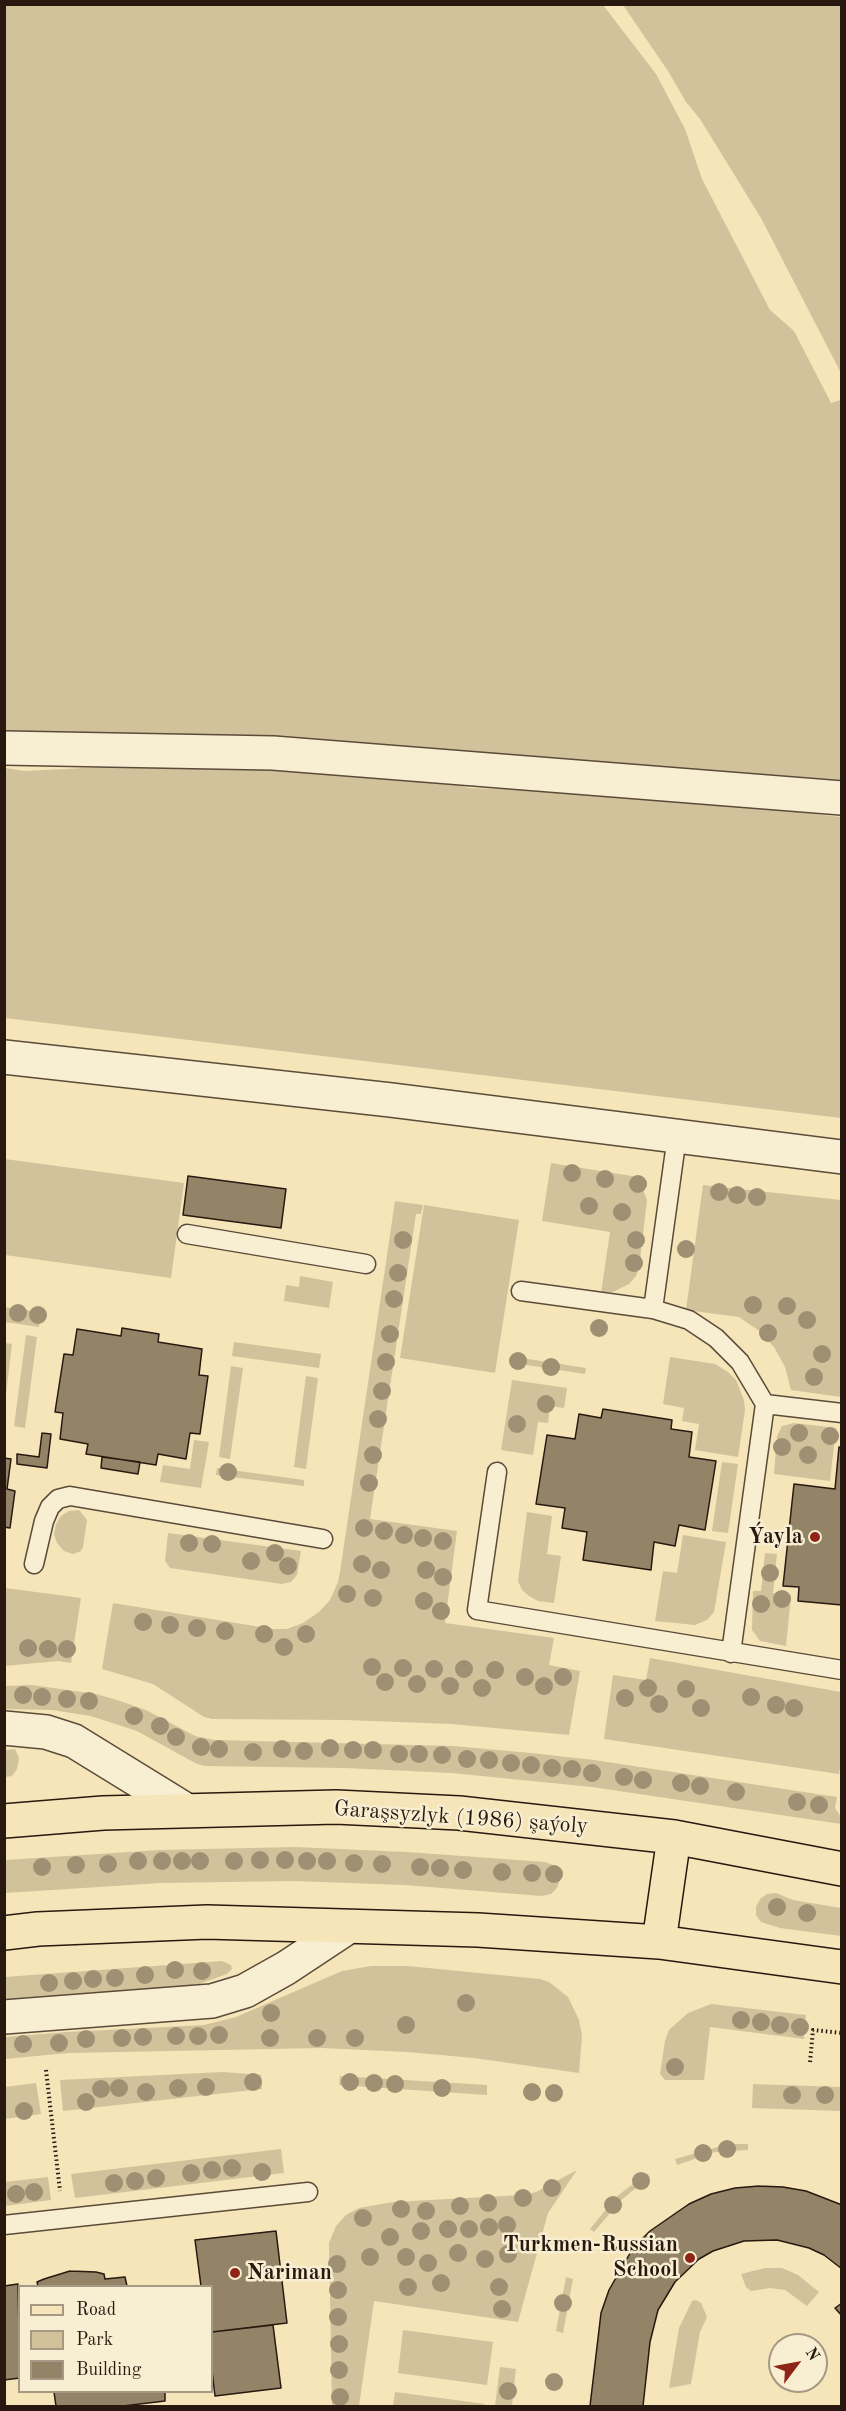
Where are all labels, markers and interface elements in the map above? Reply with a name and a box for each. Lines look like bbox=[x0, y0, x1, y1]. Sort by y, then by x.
place label: Ýayla bbox=[748, 1524, 803, 1550]
marker: Ýayla bbox=[808, 1530, 822, 1544]
street label: Garaşsyzlyk (1986) şaýoly bbox=[333, 1796, 589, 1840]
place label: Turkmen-Russian School bbox=[503, 2232, 678, 2284]
marker: Turkmen-Russian School bbox=[683, 2251, 697, 2265]
place label: Nariman bbox=[247, 2260, 332, 2286]
marker: Nariman bbox=[228, 2266, 242, 2280]
legend bbox=[18, 2285, 213, 2393]
text: Road bbox=[76, 2301, 116, 2319]
text: Park bbox=[76, 2331, 113, 2349]
north arrow bbox=[768, 2333, 828, 2393]
text: N bbox=[802, 2345, 822, 2364]
text: Building bbox=[76, 2361, 141, 2379]

